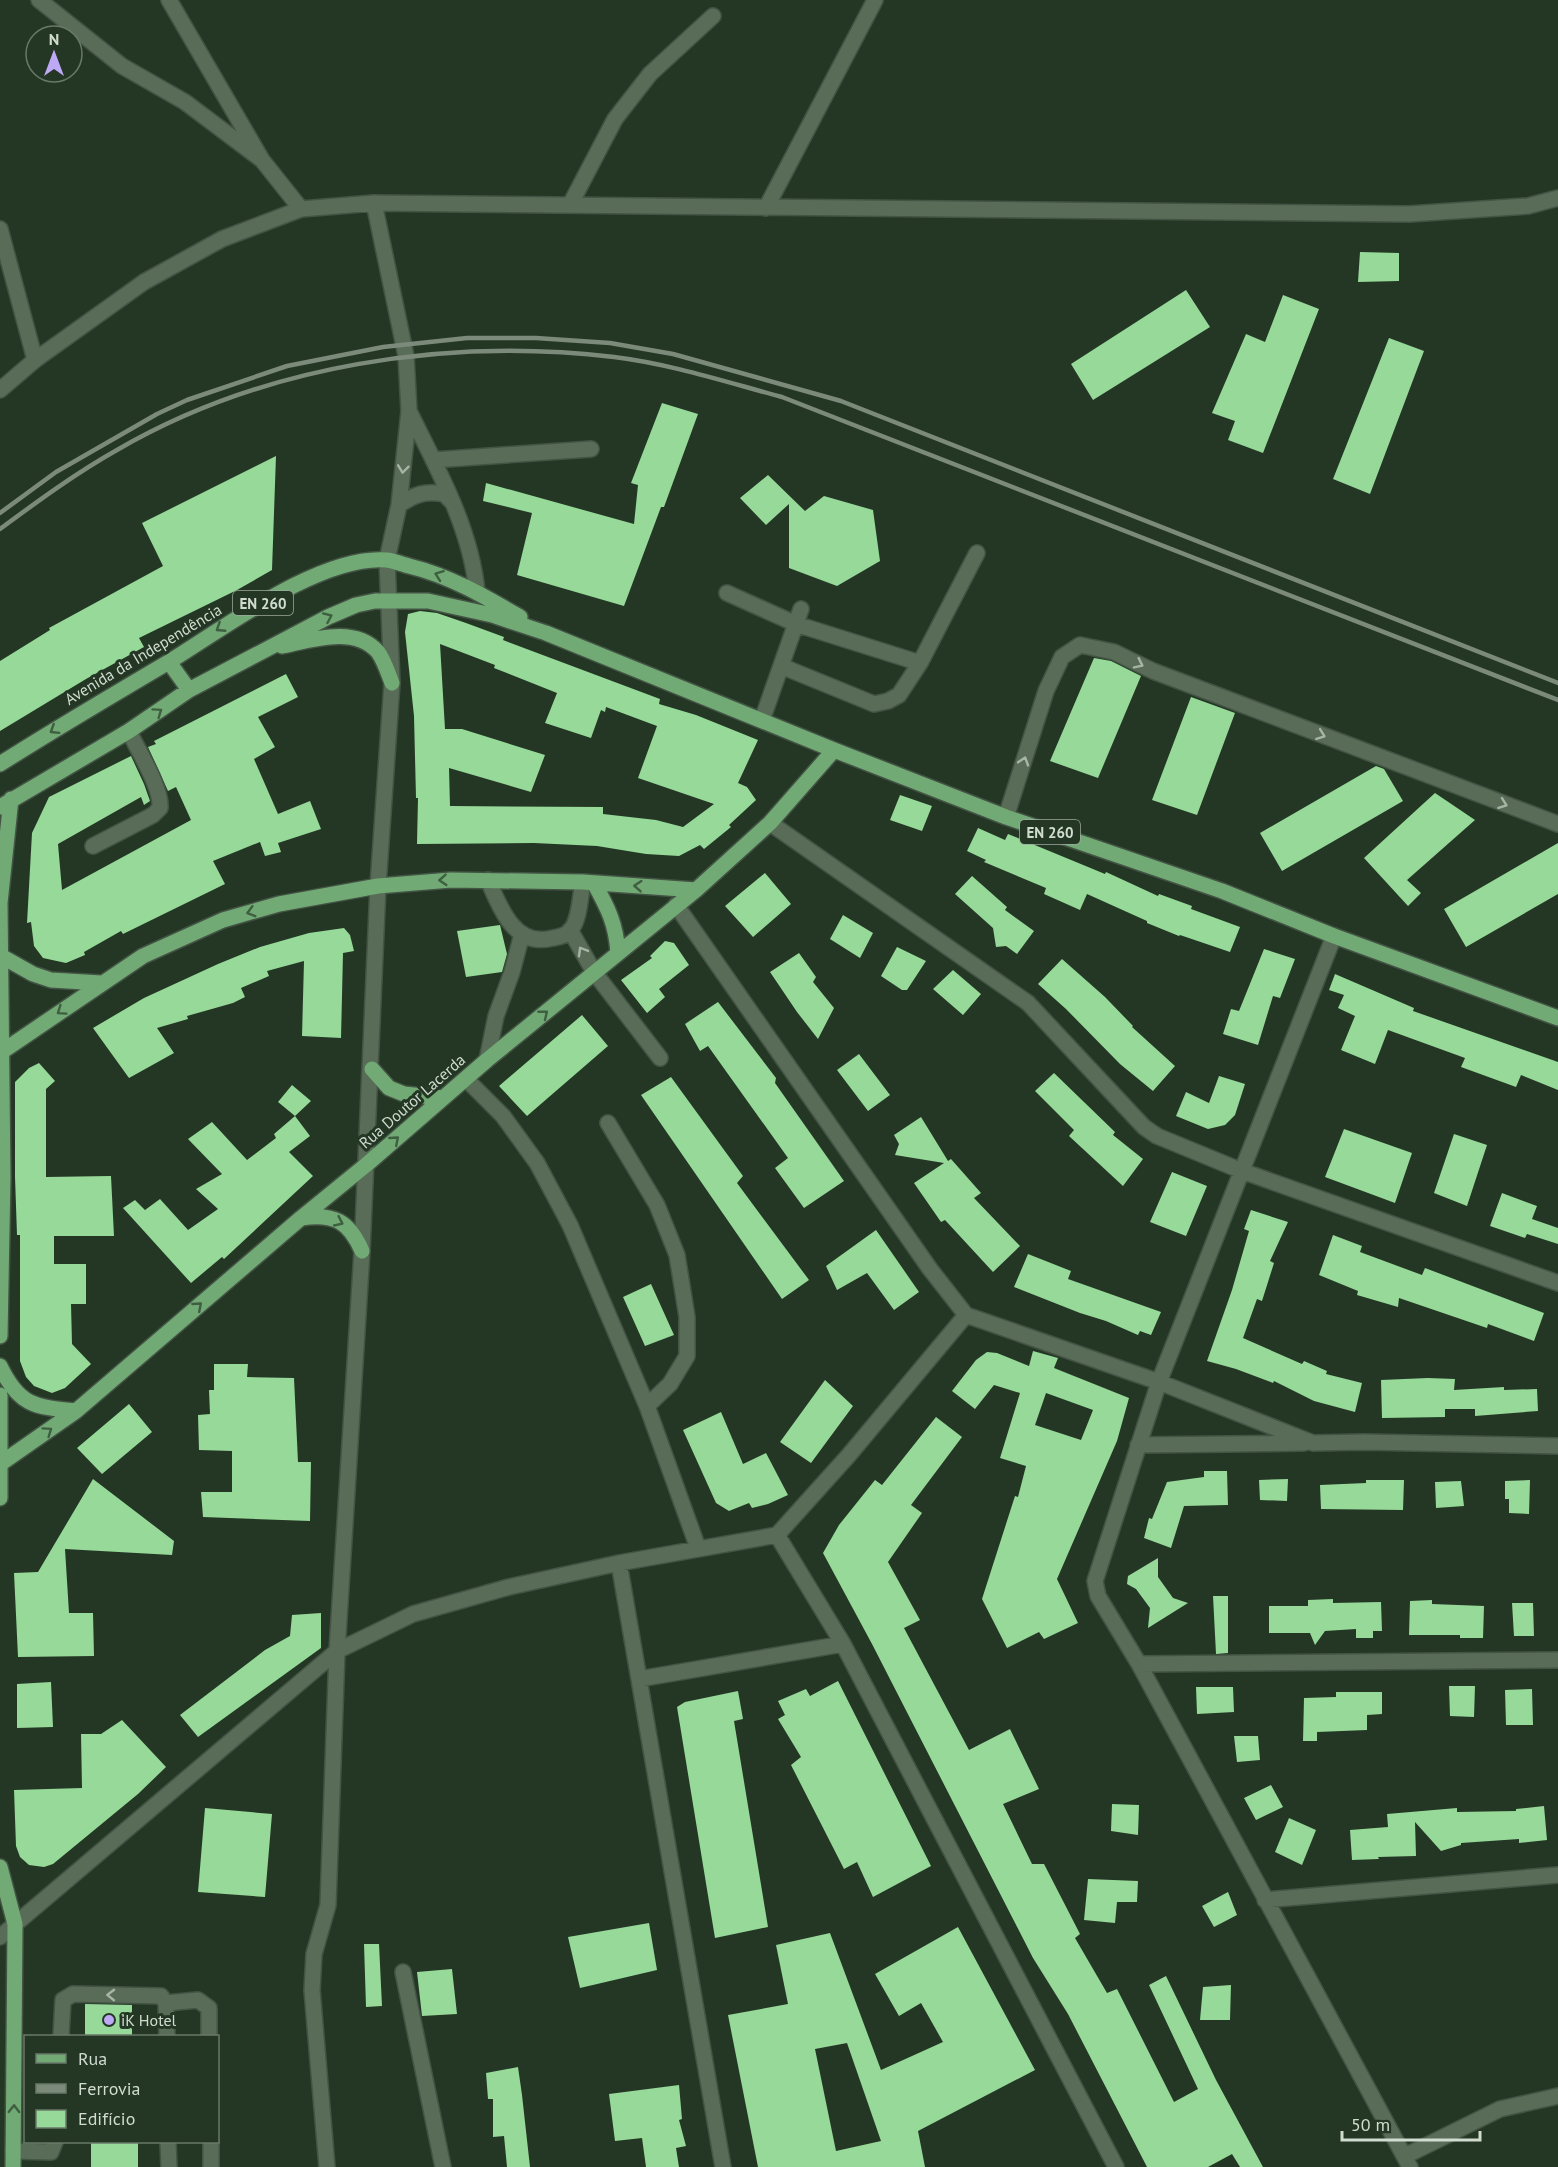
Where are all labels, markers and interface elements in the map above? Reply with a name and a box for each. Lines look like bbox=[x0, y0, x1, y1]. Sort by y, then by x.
north arrow bbox=[24, 24, 84, 84]
text: N bbox=[49, 29, 59, 49]
one-way arrow bbox=[398, 465, 410, 474]
one-way arrow bbox=[435, 570, 445, 583]
road number: EN 260 bbox=[233, 591, 293, 615]
street label: Avenida da Independência bbox=[61, 599, 225, 709]
one-way arrow bbox=[322, 613, 333, 625]
one-way arrow bbox=[216, 621, 227, 632]
one-way arrow bbox=[1133, 657, 1144, 669]
one-way arrow bbox=[151, 708, 162, 719]
one-way arrow bbox=[50, 722, 60, 734]
one-way arrow bbox=[1315, 728, 1326, 740]
one-way arrow bbox=[1016, 756, 1029, 767]
one-way arrow bbox=[1497, 797, 1508, 809]
road number: EN 260 bbox=[1020, 820, 1080, 844]
one-way arrow bbox=[439, 874, 448, 887]
one-way arrow bbox=[633, 879, 642, 892]
one-way arrow bbox=[246, 905, 257, 917]
one-way arrow bbox=[578, 947, 589, 958]
one-way arrow bbox=[56, 1004, 67, 1015]
one-way arrow bbox=[537, 1010, 548, 1021]
street label: Rua Doutor Lacerda bbox=[355, 1049, 469, 1153]
one-way arrow bbox=[388, 1136, 399, 1147]
one-way arrow bbox=[332, 1215, 343, 1227]
one-way arrow bbox=[191, 1303, 202, 1314]
one-way arrow bbox=[41, 1427, 52, 1438]
one-way arrow bbox=[106, 1989, 115, 2002]
place label: iK Hotel bbox=[121, 2010, 177, 2030]
marker: iK Hotel bbox=[102, 2013, 116, 2027]
legend bbox=[24, 2035, 219, 2143]
text: Rua bbox=[78, 2047, 107, 2070]
text: Ferrovia bbox=[78, 2077, 141, 2100]
one-way arrow bbox=[8, 2104, 20, 2113]
scale bar bbox=[1342, 2104, 1480, 2142]
text: Edifício bbox=[78, 2107, 135, 2130]
text: 50 m bbox=[1351, 2113, 1390, 2136]

